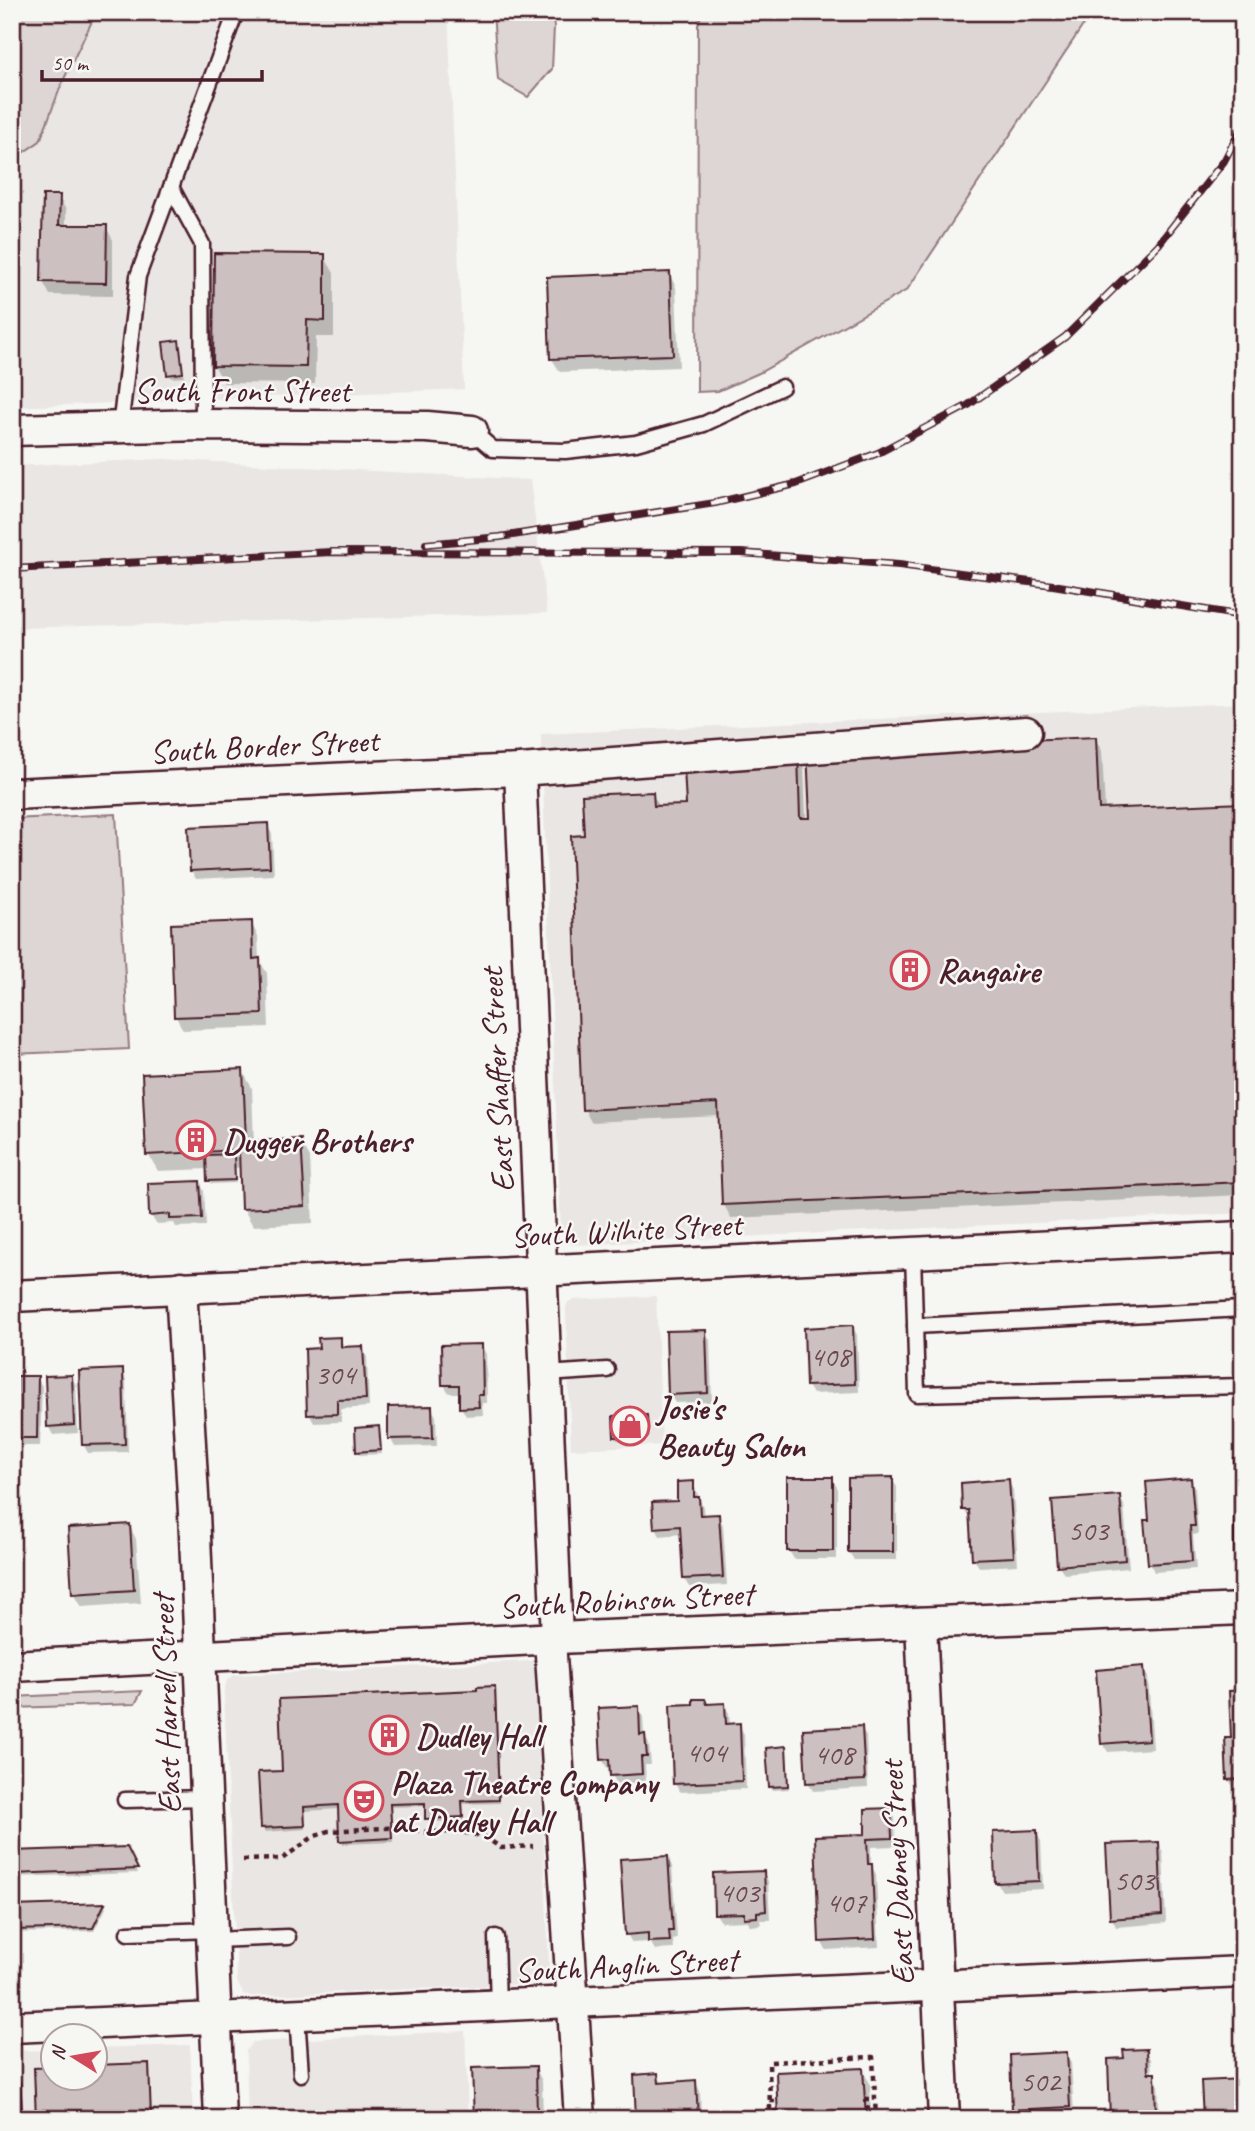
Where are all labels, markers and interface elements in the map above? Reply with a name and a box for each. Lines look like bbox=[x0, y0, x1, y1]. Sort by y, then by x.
scale bar bbox=[42, 38, 262, 82]
text: 50 m bbox=[52, 50, 90, 76]
street label: South Front Street bbox=[134, 370, 353, 412]
street label: South Border Street bbox=[149, 719, 382, 773]
building icon: Rangaire bbox=[889, 949, 931, 991]
place label: Rangaire bbox=[937, 950, 1042, 992]
street label: East Shaffer Street bbox=[470, 964, 524, 1193]
building icon: Dugger Brothers bbox=[175, 1119, 217, 1161]
place label: Dugger Brothers bbox=[223, 1120, 415, 1162]
street label: South Wilhite Street bbox=[509, 1203, 746, 1257]
house number: 408 bbox=[810, 1337, 853, 1375]
house number: 304 bbox=[315, 1355, 358, 1393]
place label: Josie's Beauty Salon bbox=[655, 1387, 806, 1467]
shop icon: Josie's Beauty Salon bbox=[609, 1405, 651, 1447]
house number: 503 bbox=[1068, 1511, 1111, 1549]
street label: South Robinson Street bbox=[498, 1572, 758, 1628]
street label: East Harrell Street bbox=[141, 1590, 191, 1814]
building icon: Dudley Hall bbox=[368, 1714, 410, 1756]
place label: Dudley Hall bbox=[416, 1715, 548, 1757]
house number: 404 bbox=[686, 1733, 729, 1771]
house number: 408 bbox=[814, 1735, 857, 1773]
street label: East Dabney Street bbox=[870, 1757, 924, 1986]
place label: Plaza Theatre Company at Dudley Hall bbox=[391, 1762, 661, 1842]
theatre icon: Plaza Theatre Company at Dudley Hall bbox=[343, 1780, 385, 1822]
house number: 503 bbox=[1114, 1861, 1157, 1899]
house number: 403 bbox=[719, 1873, 762, 1911]
house number: 407 bbox=[826, 1883, 868, 1921]
street label: South Anglin Street bbox=[514, 1938, 743, 1992]
north arrow bbox=[38, 2022, 108, 2092]
text: N bbox=[45, 2043, 72, 2062]
house number: 502 bbox=[1020, 2062, 1063, 2100]

